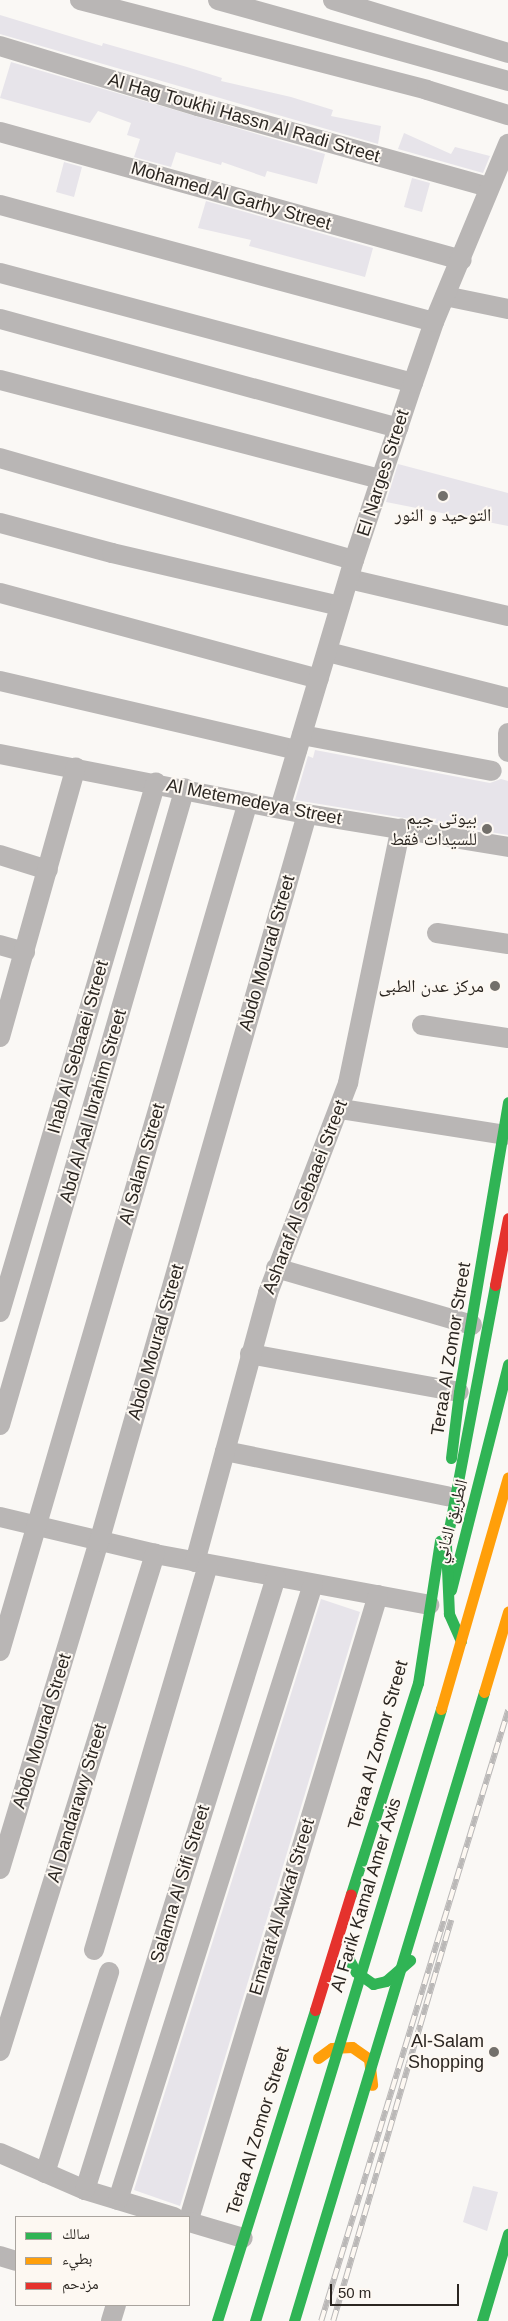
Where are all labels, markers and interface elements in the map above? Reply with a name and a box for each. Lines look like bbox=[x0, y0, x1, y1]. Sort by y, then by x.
street label: Al Hag Toukhi Hassn Al Radi Street bbox=[105, 69, 383, 167]
street label: Mohamed Al Garhy Street bbox=[128, 157, 334, 235]
street label: El Narges Street bbox=[352, 407, 414, 539]
marker: التوحيد و النور bbox=[437, 490, 449, 502]
place label: التوحيد و النور bbox=[395, 504, 491, 526]
street label: Al Metemedeya Street bbox=[165, 774, 343, 830]
place label: بيوتى جيم للسيدات فقط bbox=[390, 808, 477, 851]
marker: بيوتى جيم للسيدات فقط bbox=[481, 823, 493, 835]
street label: Abdo Mourad Street bbox=[234, 873, 300, 1033]
street label: Ihab Al Sebaaei Street bbox=[43, 957, 113, 1137]
place label: مركز عدن الطبى bbox=[379, 975, 484, 997]
marker: مركز عدن الطبى bbox=[488, 979, 502, 993]
street label: Abd Al Aal Ibrahim Street bbox=[55, 1006, 131, 1206]
street label: Asharaf Al Sebaaei Street bbox=[258, 1096, 352, 1298]
street label: Al Salam Street bbox=[114, 1101, 170, 1227]
street label: Teraa Al Zomor Street bbox=[427, 1260, 475, 1438]
street label: Abdo Mourad Street bbox=[123, 1262, 189, 1422]
street label: الطريق الثاني bbox=[429, 1477, 473, 1565]
street label: Abdo Mourad Street bbox=[8, 1651, 76, 1811]
street label: Teraa Al Zomor Street bbox=[343, 1657, 413, 1833]
street label: Al Dandarawy Street bbox=[43, 1721, 111, 1885]
street label: Al Farik Kamal Amer Axis bbox=[326, 1794, 406, 1996]
street label: Salama Al Sifi Street bbox=[146, 1802, 214, 1966]
street label: Emarat Al Awkaf Street bbox=[245, 1815, 319, 1999]
place label: Al-Salam Shopping bbox=[408, 2031, 484, 2074]
street label: Teraa Al Zomor Street bbox=[222, 2044, 294, 2218]
marker: Al-Salam Shopping bbox=[488, 2046, 500, 2058]
legend bbox=[15, 2216, 190, 2306]
text: سالك bbox=[62, 2225, 90, 2242]
text: بطيء bbox=[62, 2250, 92, 2267]
scale bar bbox=[333, 2274, 462, 2306]
text: مزدحم bbox=[62, 2275, 99, 2292]
text: 50 m bbox=[338, 2284, 371, 2301]

